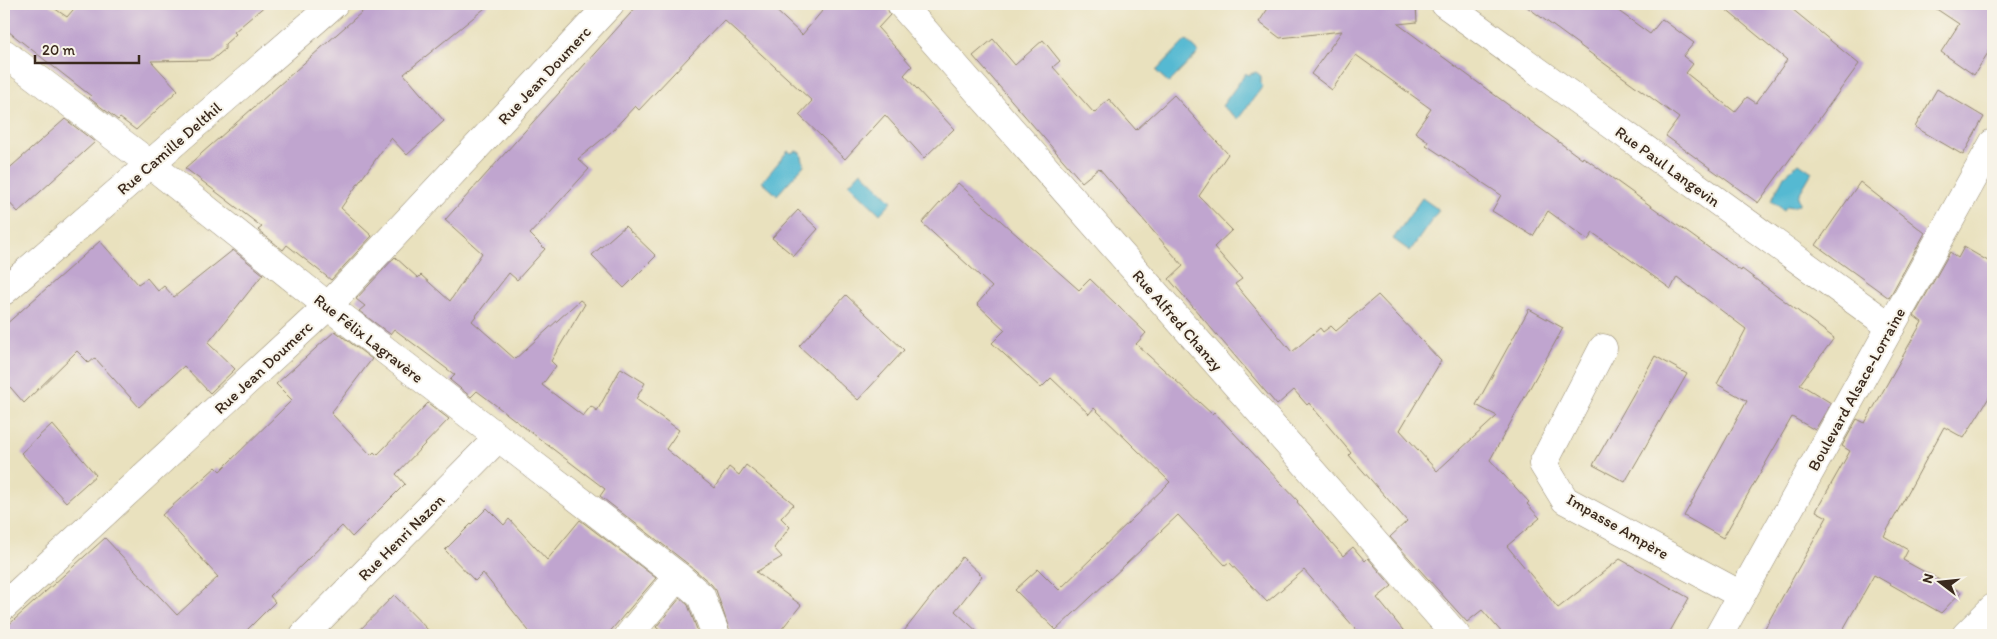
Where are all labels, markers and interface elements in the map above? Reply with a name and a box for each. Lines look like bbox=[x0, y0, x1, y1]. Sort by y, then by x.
street label: Rue Jean Doumerc bbox=[494, 22, 595, 129]
scale bar bbox=[35, 32, 139, 64]
text: 20 m bbox=[42, 41, 76, 59]
street label: Rue Camille Delthil bbox=[113, 98, 226, 199]
street label: Rue Paul Langevin bbox=[1612, 122, 1724, 211]
street label: Rue Alfred Chanzy bbox=[1129, 266, 1227, 375]
street label: Rue Félix Lagravère bbox=[310, 290, 427, 387]
street label: Boulevard Alsace-Lorraine bbox=[1804, 304, 1909, 474]
street label: Rue Jean Doumerc bbox=[210, 317, 317, 418]
street label: Rue Henri Nazon bbox=[354, 490, 449, 585]
street label: Impasse Ampère bbox=[1563, 490, 1672, 563]
north arrow bbox=[1914, 556, 1964, 606]
text: N bbox=[1919, 572, 1937, 585]

